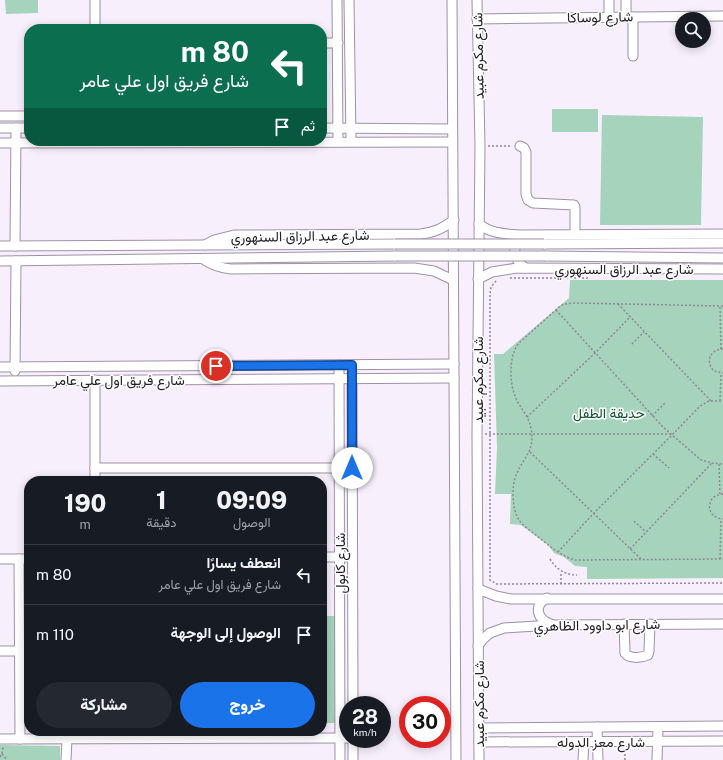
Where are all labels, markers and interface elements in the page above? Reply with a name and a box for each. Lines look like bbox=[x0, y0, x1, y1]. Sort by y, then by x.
street label: شارع لوساكا bbox=[567, 8, 633, 29]
street label: شارع مكرم عبيد bbox=[469, 12, 490, 100]
map controls bbox=[675, 12, 711, 48]
button: search bbox=[675, 12, 711, 48]
text: 80 m bbox=[181, 35, 249, 68]
icon: left bbox=[263, 40, 315, 92]
text: شارع فريق اول علي عامر bbox=[80, 70, 249, 91]
icon: arrive bbox=[271, 116, 293, 138]
text: ثم bbox=[301, 117, 315, 134]
street label: شارع عبد الرزاق السنهوري bbox=[230, 227, 370, 249]
street label: شارع عبد الرزاق السنهوري bbox=[555, 261, 693, 281]
street label: شارع مكرم عبيد bbox=[470, 337, 489, 423]
pin bbox=[199, 349, 233, 383]
icon: arrive bbox=[205, 355, 227, 377]
street label: شارع فريق اول علي عامر bbox=[52, 372, 185, 392]
park label: حديقة الطفل bbox=[573, 405, 645, 422]
position arrow bbox=[331, 447, 373, 489]
text: 1 bbox=[156, 486, 167, 514]
text: 09:09 bbox=[216, 486, 287, 514]
text: 190 bbox=[64, 489, 106, 517]
text: دقيقة bbox=[146, 515, 176, 530]
text: الوصول bbox=[233, 515, 270, 530]
text: m bbox=[80, 517, 91, 532]
street label: شارع كابول bbox=[332, 533, 351, 593]
text: انعطف يسارًا bbox=[207, 554, 281, 571]
icon: left bbox=[293, 564, 315, 586]
text: 80 m bbox=[36, 566, 71, 583]
text: شارع فريق اول علي عامر bbox=[159, 577, 281, 592]
street label: شارع ابو داوود الظاهري bbox=[534, 616, 660, 638]
text: الوصول إلى الوجهة bbox=[171, 624, 281, 641]
icon: arrive bbox=[293, 624, 315, 646]
text: 110 m bbox=[36, 626, 74, 643]
street label: شارع مكرم عبيد bbox=[471, 661, 490, 747]
button: مشاركة bbox=[36, 682, 172, 728]
button: خروج bbox=[180, 682, 315, 728]
speed limit sign: 30 bbox=[399, 696, 451, 748]
text: 28 bbox=[352, 705, 378, 729]
text: km/h bbox=[353, 726, 377, 738]
street label: شارع معز الدوله bbox=[557, 734, 645, 753]

